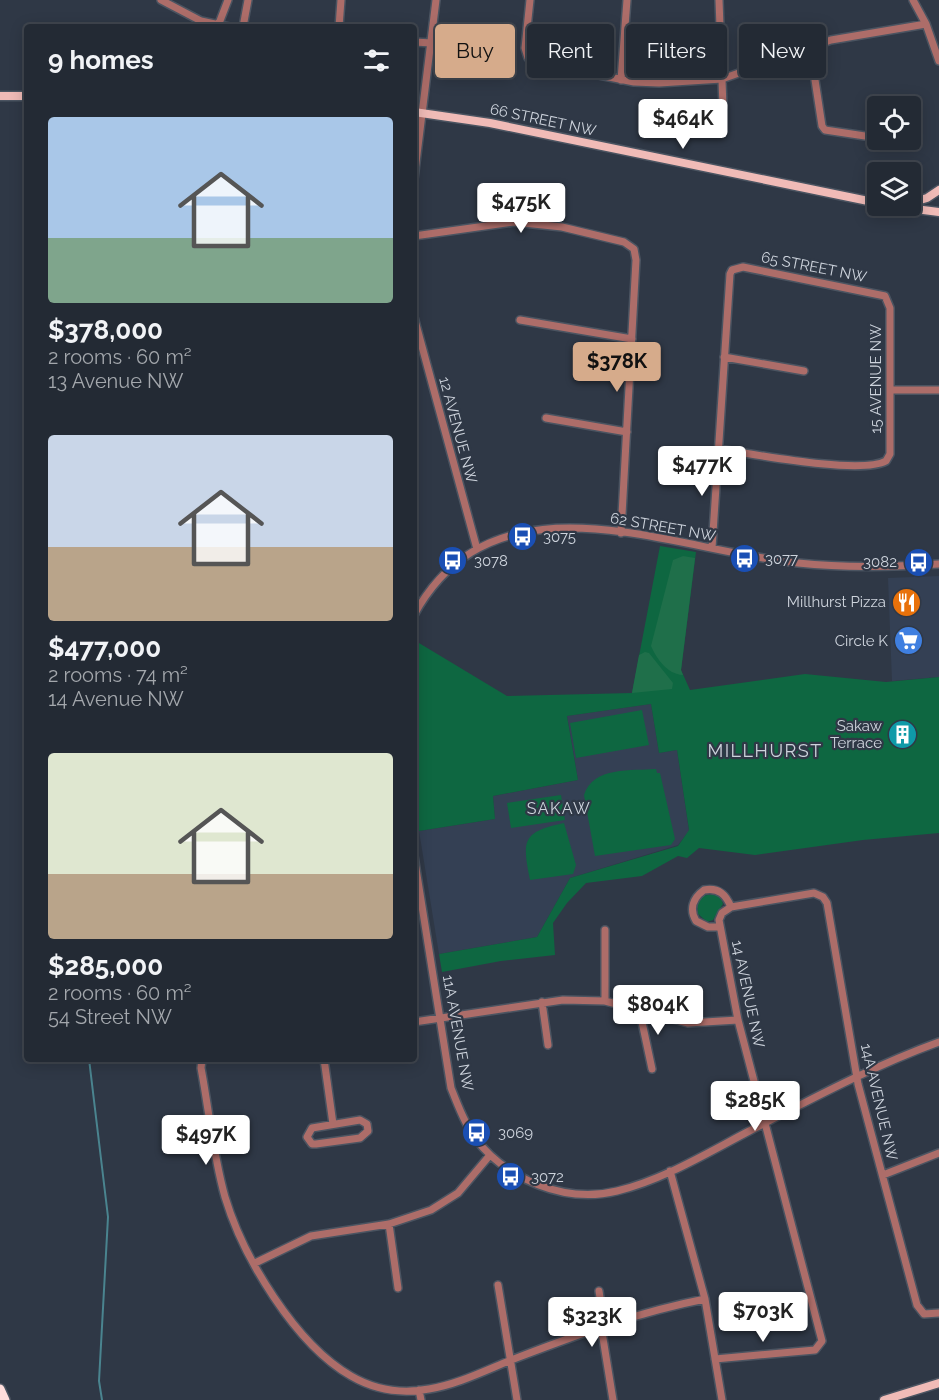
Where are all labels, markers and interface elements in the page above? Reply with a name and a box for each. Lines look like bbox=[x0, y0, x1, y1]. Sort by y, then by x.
chip: Buy bbox=[435, 24, 515, 78]
chip: Rent bbox=[527, 24, 614, 78]
chip: Filters bbox=[626, 24, 727, 78]
chip: New bbox=[739, 24, 826, 78]
icon: filters bbox=[360, 44, 393, 77]
text: 9 homes bbox=[48, 45, 154, 75]
map controls bbox=[867, 96, 921, 216]
button: locate bbox=[867, 96, 921, 150]
pin: $464K bbox=[641, 99, 725, 150]
street label: 66 STREET NW bbox=[488, 100, 598, 140]
text: $464K bbox=[652, 106, 714, 130]
icon: home bbox=[167, 156, 275, 264]
button: layers bbox=[867, 162, 921, 216]
pin: $475K bbox=[479, 183, 563, 234]
text: $475K bbox=[491, 190, 551, 214]
street label: 65 STREET NW bbox=[760, 248, 869, 286]
text: $378,000 bbox=[48, 315, 163, 345]
street label: 15 AVENUE NW bbox=[867, 324, 885, 434]
pin: $378K bbox=[575, 342, 659, 393]
text: 2 rooms · 60 m² bbox=[48, 345, 192, 369]
text: $378K bbox=[587, 349, 647, 373]
text: 13 Avenue NW bbox=[48, 369, 183, 393]
street label: 12 AVENUE NW bbox=[435, 375, 481, 485]
pin: $477K bbox=[660, 446, 744, 497]
text: $477K bbox=[672, 453, 732, 477]
icon: home bbox=[167, 474, 275, 582]
street label: 62 STREET NW bbox=[609, 509, 717, 545]
bus stop icon: 3075 bbox=[506, 521, 538, 553]
place label: 3075 bbox=[543, 528, 576, 546]
bus stop icon: 3077 bbox=[728, 543, 760, 575]
bus stop icon: 3078 bbox=[437, 545, 469, 577]
bus stop icon: 3082 bbox=[902, 546, 934, 578]
place label: 3077 bbox=[765, 550, 798, 568]
place label: 3078 bbox=[474, 552, 508, 570]
place label: 3082 bbox=[863, 553, 897, 571]
restaurant icon: Millhurst Pizza bbox=[891, 586, 923, 618]
place label: Millhurst Pizza bbox=[787, 593, 886, 611]
supermarket icon: Circle K bbox=[893, 625, 925, 657]
place label: Circle K bbox=[835, 632, 888, 650]
text: $477,000 bbox=[48, 633, 161, 663]
text: 2 rooms · 74 m² bbox=[48, 663, 188, 687]
text: 14 Avenue NW bbox=[48, 687, 184, 711]
place label: Sakaw Terrace bbox=[830, 717, 882, 752]
building icon: Sakaw Terrace bbox=[887, 719, 919, 751]
district label: MILLHURST bbox=[707, 740, 823, 761]
icon: home bbox=[167, 792, 275, 900]
district label: SAKAW bbox=[527, 799, 591, 818]
street label: 14 AVENUE NW bbox=[728, 938, 768, 1050]
text: $285,000 bbox=[48, 951, 163, 981]
street label: 11A AVENUE NW bbox=[439, 974, 477, 1093]
text: 2 rooms · 60 m² bbox=[48, 981, 192, 1005]
pin: $804K bbox=[616, 985, 700, 1036]
text: $804K bbox=[627, 992, 689, 1016]
text: 54 Street NW bbox=[48, 1005, 172, 1029]
street label: 14A AVENUE NW bbox=[857, 1042, 901, 1162]
pin: $285K bbox=[713, 1081, 797, 1132]
text: $285K bbox=[725, 1088, 785, 1112]
pin: $497K bbox=[164, 1115, 248, 1166]
bus stop icon: 3069 bbox=[461, 1117, 493, 1149]
text: $497K bbox=[176, 1122, 236, 1146]
place label: 3069 bbox=[498, 1124, 533, 1142]
bus stop icon: 3072 bbox=[494, 1161, 526, 1193]
place label: 3072 bbox=[531, 1168, 564, 1186]
pin: $703K bbox=[721, 1292, 805, 1343]
pin: $323K bbox=[550, 1297, 634, 1348]
text: $703K bbox=[733, 1299, 793, 1323]
text: $323K bbox=[562, 1304, 622, 1328]

